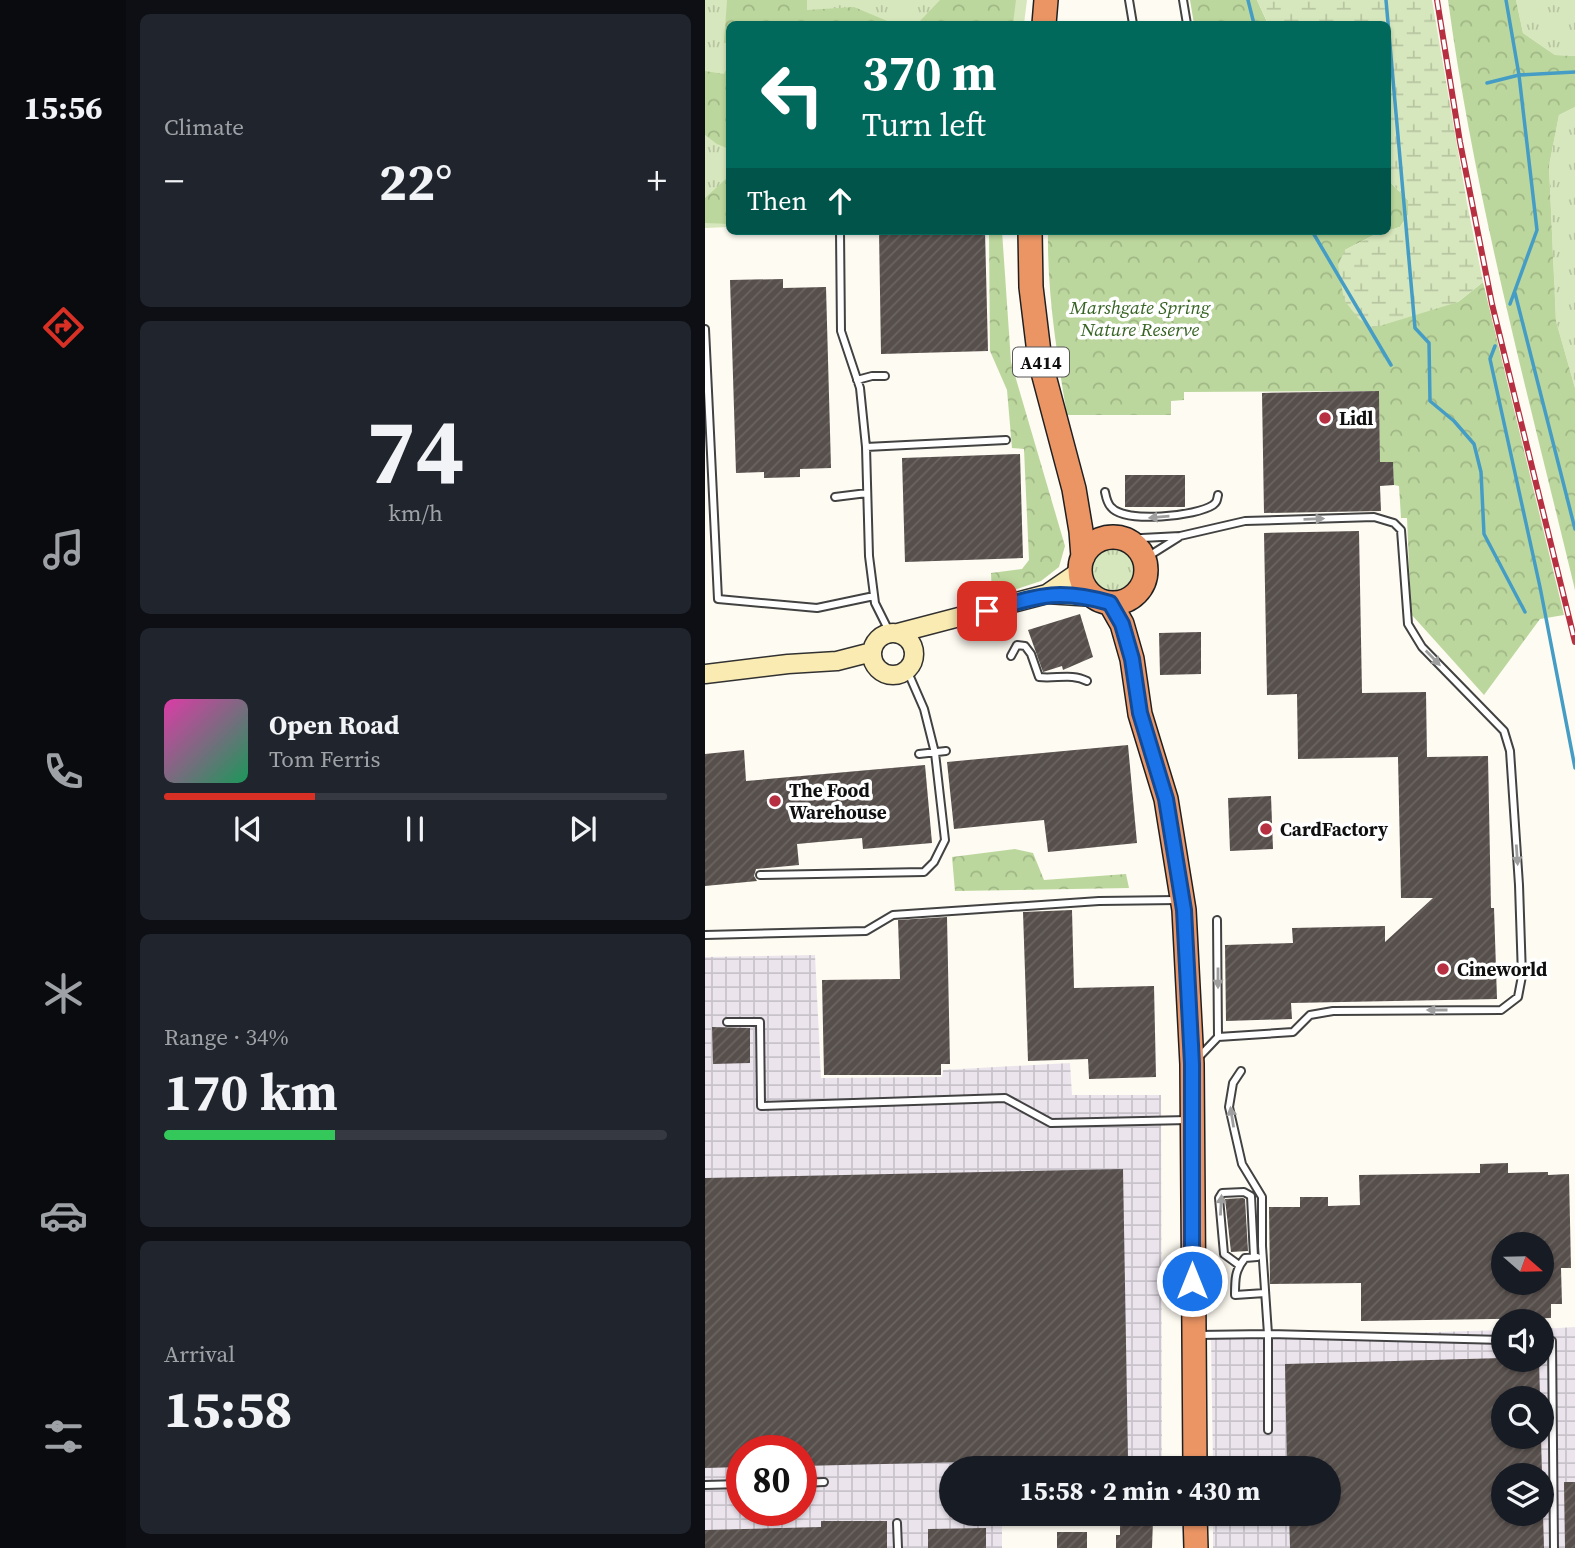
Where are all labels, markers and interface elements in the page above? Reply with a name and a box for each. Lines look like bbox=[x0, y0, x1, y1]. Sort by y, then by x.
text: 370 m bbox=[862, 39, 997, 106]
icon: left bbox=[747, 49, 838, 140]
text: 15:56 bbox=[24, 86, 102, 130]
text: Turn left bbox=[862, 103, 986, 147]
text: Climate bbox=[164, 111, 244, 143]
text: 22° bbox=[379, 146, 452, 217]
text: − bbox=[164, 155, 184, 207]
text: + bbox=[647, 155, 667, 207]
icon: ahead bbox=[821, 182, 859, 220]
text: Then bbox=[747, 183, 807, 219]
park label: Marshgate Spring Nature Reserve bbox=[1069, 294, 1211, 342]
icon: directions bbox=[39, 303, 88, 352]
road number: A414 bbox=[1013, 348, 1069, 376]
text: 74 bbox=[366, 389, 465, 513]
place label: Lidl bbox=[1339, 405, 1373, 431]
marker: Lidl bbox=[1317, 410, 1333, 426]
text: km/h bbox=[388, 497, 443, 529]
one-way arrow bbox=[1147, 512, 1169, 523]
one-way arrow bbox=[1303, 514, 1325, 525]
icon: music bbox=[39, 525, 88, 574]
pin bbox=[957, 581, 1017, 641]
icon: arrive bbox=[968, 592, 1006, 630]
one-way arrow bbox=[1425, 650, 1441, 666]
text: Open Road bbox=[269, 707, 400, 743]
text: Tom Ferris bbox=[269, 743, 380, 775]
icon: phone bbox=[39, 747, 88, 796]
place label: The Food Warehouse bbox=[789, 777, 887, 825]
marker: The Food Warehouse bbox=[767, 793, 783, 809]
icon: previous bbox=[229, 810, 267, 848]
icon: pause bbox=[396, 810, 434, 848]
icon: next bbox=[564, 810, 602, 848]
place label: CardFactory bbox=[1280, 816, 1389, 842]
marker: CardFactory bbox=[1258, 821, 1274, 837]
one-way arrow bbox=[1512, 845, 1523, 867]
place label: Cineworld bbox=[1457, 956, 1547, 982]
marker: Cineworld bbox=[1435, 961, 1451, 977]
one-way arrow bbox=[1212, 967, 1224, 989]
icon: climate bbox=[39, 969, 88, 1018]
one-way arrow bbox=[1426, 1004, 1448, 1016]
text: Range · 34% bbox=[164, 1021, 289, 1053]
text: 170 km bbox=[164, 1056, 338, 1127]
one-way arrow bbox=[1226, 1106, 1237, 1128]
icon: car bbox=[39, 1191, 88, 1240]
one-way arrow bbox=[1216, 1193, 1227, 1215]
north arrow bbox=[1491, 1232, 1554, 1295]
map controls bbox=[1491, 1232, 1554, 1526]
position arrow bbox=[1155, 1244, 1229, 1318]
button: sound bbox=[1491, 1309, 1554, 1372]
text: Arrival bbox=[164, 1338, 235, 1370]
text: 15:58 bbox=[164, 1373, 292, 1444]
button: search bbox=[1491, 1386, 1554, 1449]
icon: filters bbox=[39, 1412, 88, 1461]
speed limit sign: 80 bbox=[726, 1435, 817, 1526]
button: layers bbox=[1491, 1463, 1554, 1526]
text: 15:58 · 2 min · 430 m bbox=[1020, 1473, 1260, 1509]

